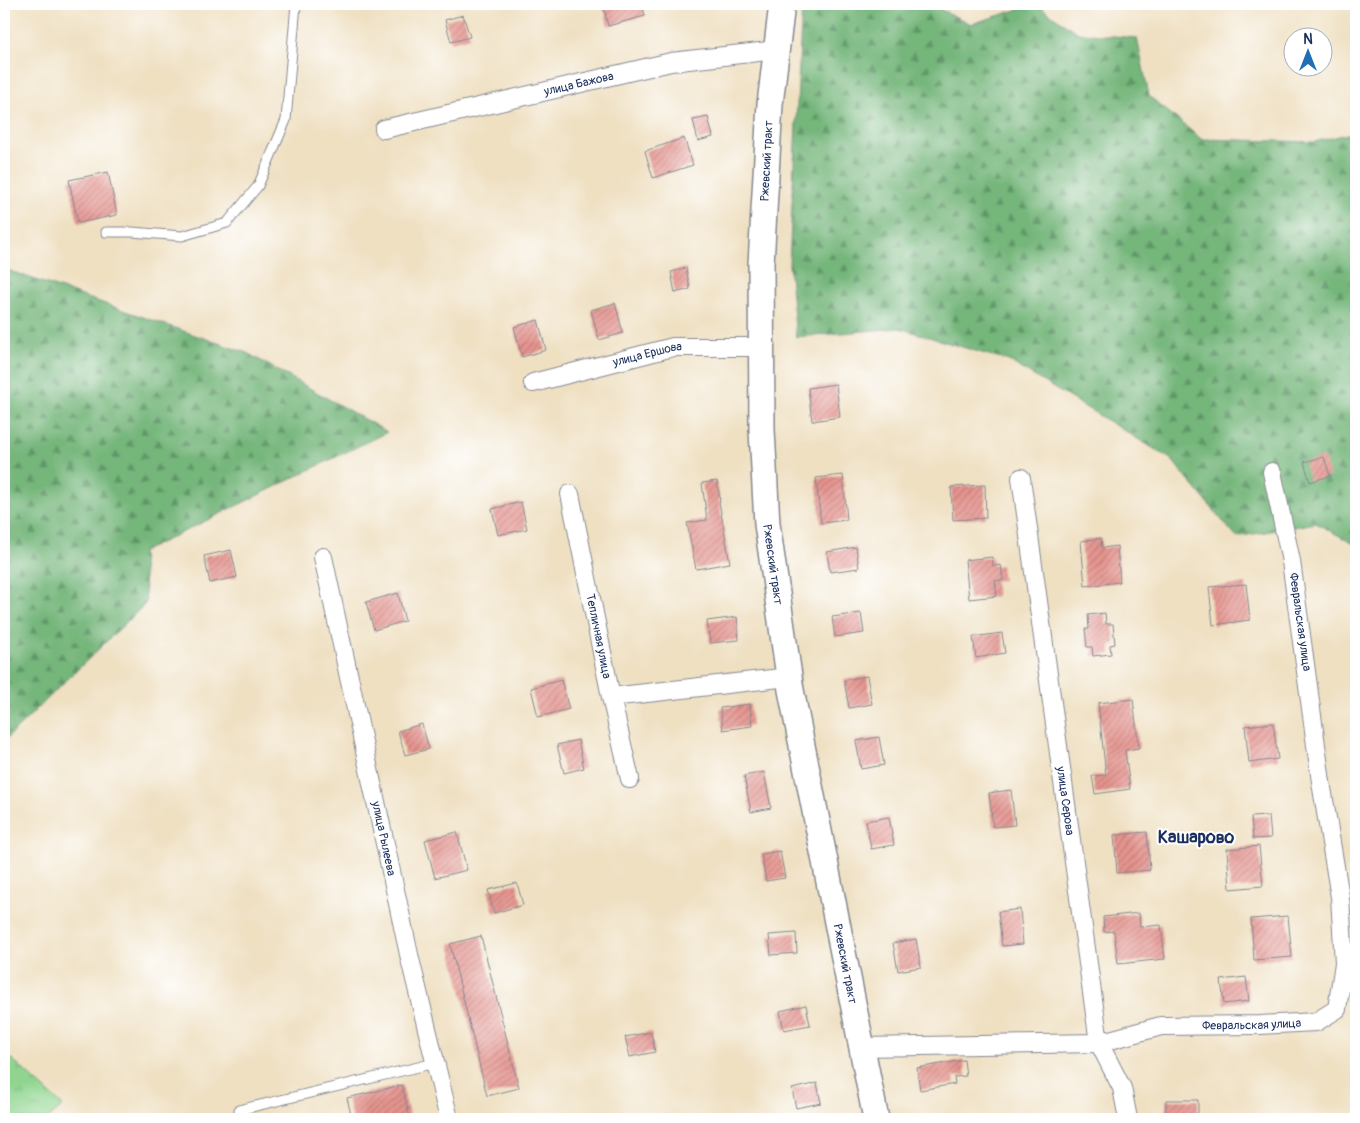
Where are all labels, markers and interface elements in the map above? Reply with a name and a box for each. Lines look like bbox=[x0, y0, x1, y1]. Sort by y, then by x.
north arrow bbox=[1282, 28, 1332, 78]
text: N bbox=[1303, 31, 1313, 48]
street label: улица Бажова bbox=[542, 68, 615, 99]
street label: Ржевский тракт bbox=[757, 120, 777, 202]
street label: улица Ершова bbox=[610, 340, 682, 370]
street label: Ржевский тракт bbox=[760, 523, 786, 606]
street label: Февральская улица bbox=[1286, 572, 1314, 672]
street label: Тепличная улица bbox=[583, 592, 615, 680]
street label: улица Серова bbox=[1053, 765, 1078, 837]
street label: улица Рылеева bbox=[368, 799, 399, 878]
district label: Кашарово bbox=[1158, 826, 1235, 849]
street label: Ржевский тракт bbox=[830, 923, 860, 1005]
street label: Февральская улица bbox=[1202, 1015, 1302, 1033]

